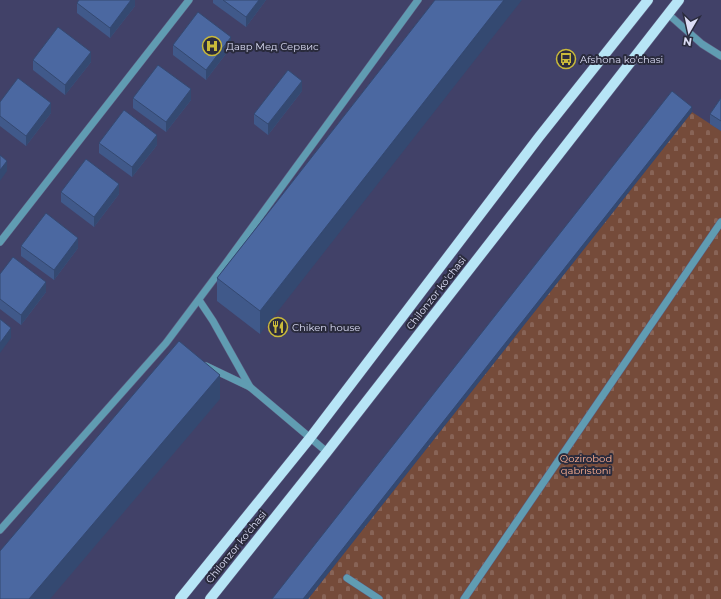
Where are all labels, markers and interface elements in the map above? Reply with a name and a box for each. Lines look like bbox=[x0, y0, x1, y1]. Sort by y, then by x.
north arrow bbox=[669, 12, 709, 52]
text: N bbox=[682, 34, 693, 49]
hospital icon: Давр Мед Сервис bbox=[201, 35, 223, 57]
place label: Давр Мед Сервис bbox=[226, 40, 319, 53]
bus stop icon: Afshona ko'chasi bbox=[555, 48, 577, 70]
place label: Afshona ko'chasi bbox=[580, 53, 663, 66]
street label: Chilonzor ko'chasi bbox=[403, 254, 469, 332]
restaurant icon: Chiken house bbox=[267, 316, 289, 338]
place label: Chiken house bbox=[292, 321, 360, 334]
park label: Qozirobod qabristoni bbox=[560, 452, 612, 477]
street label: Chilonzor ko'chasi bbox=[203, 508, 269, 586]

